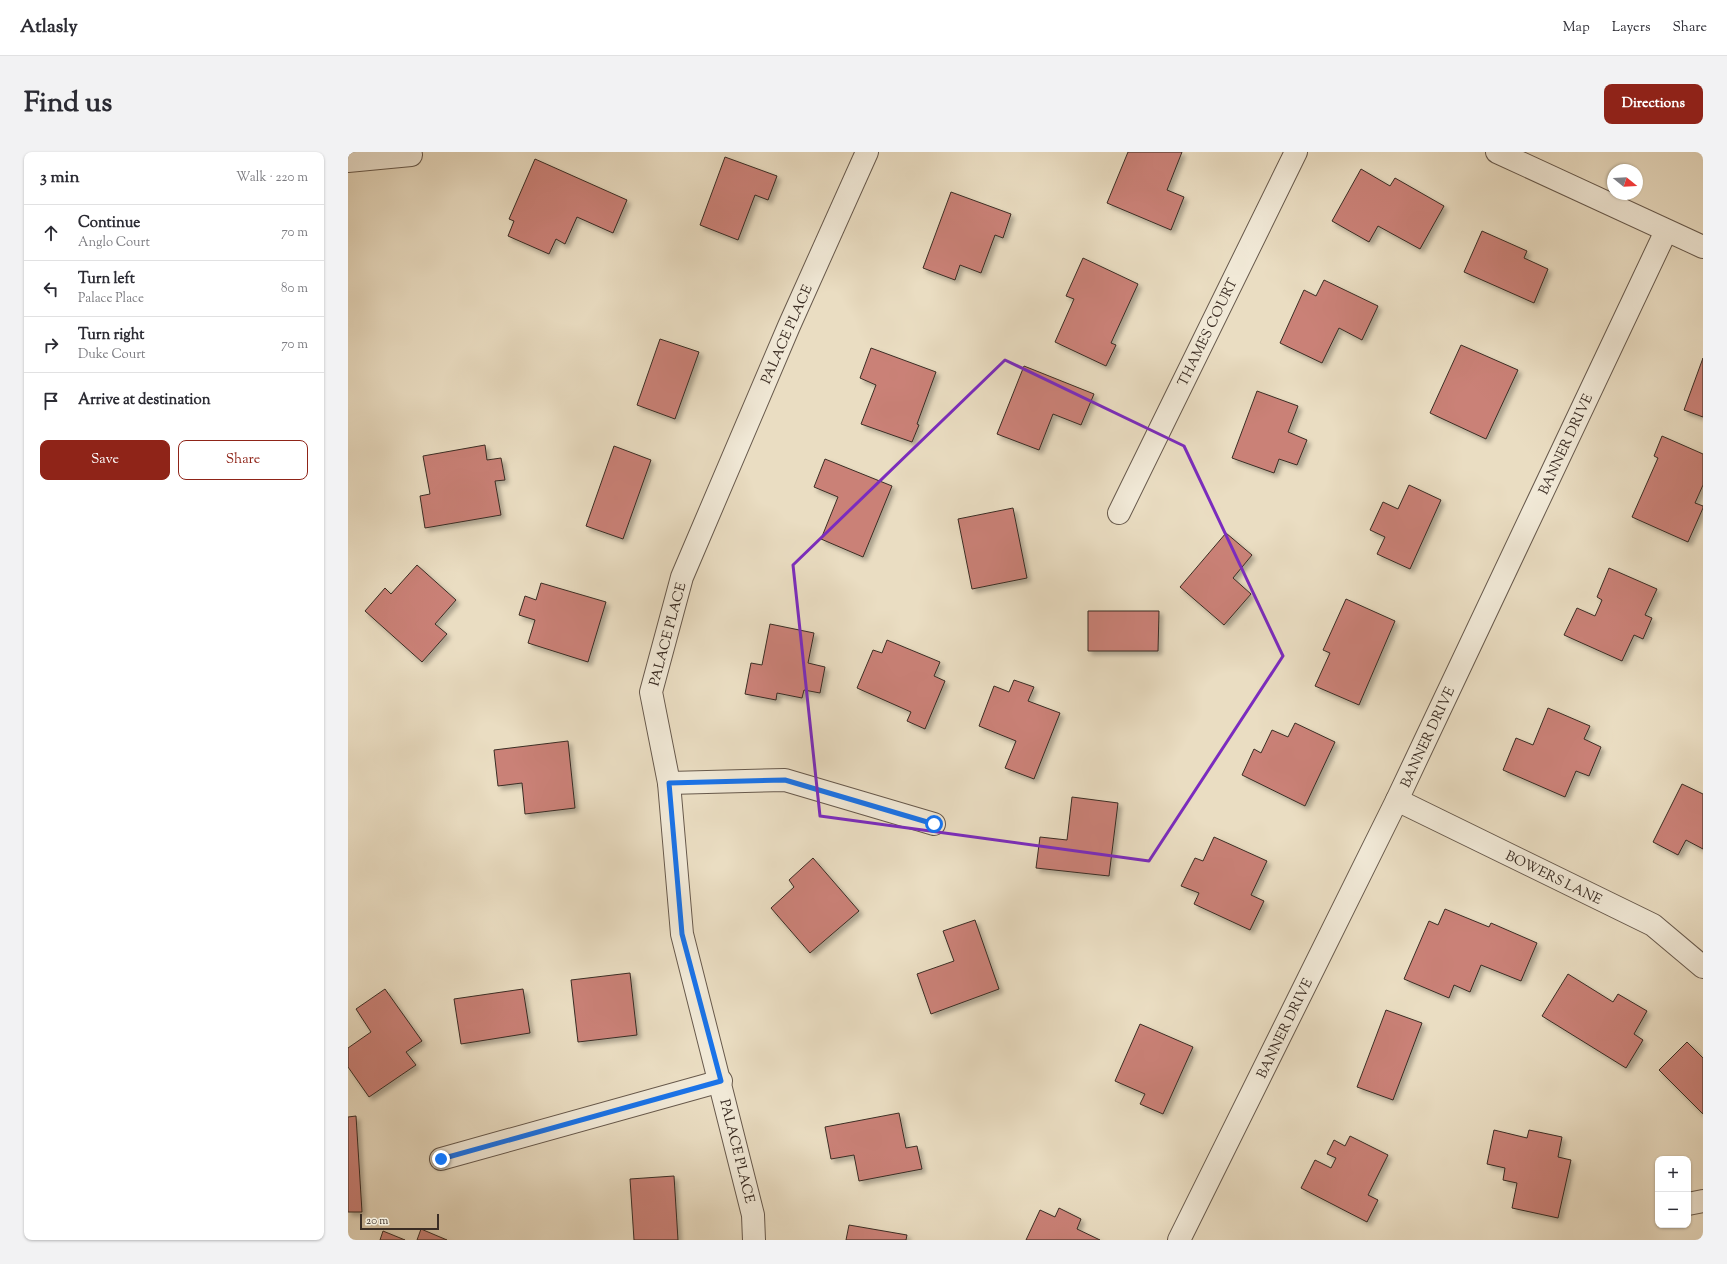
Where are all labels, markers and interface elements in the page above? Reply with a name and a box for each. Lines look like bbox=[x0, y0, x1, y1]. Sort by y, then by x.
text: Atlasly bbox=[20, 14, 78, 41]
text: Map bbox=[1563, 18, 1590, 38]
text: Layers bbox=[1612, 18, 1650, 38]
text: Share bbox=[1672, 18, 1707, 38]
text: Find us bbox=[24, 84, 112, 124]
button: Directions bbox=[1604, 84, 1703, 124]
north arrow bbox=[1607, 164, 1643, 200]
text: 3 min bbox=[40, 166, 79, 190]
text: Walk · 220 m bbox=[236, 169, 308, 187]
text: Continue bbox=[78, 213, 140, 234]
icon: ahead bbox=[40, 222, 62, 244]
text: 70 m bbox=[281, 224, 308, 242]
text: Anglo Court bbox=[78, 234, 150, 252]
text: Turn left bbox=[78, 269, 135, 290]
street label: THAMES COURT bbox=[1174, 275, 1244, 390]
icon: left bbox=[40, 278, 62, 300]
text: 80 m bbox=[281, 280, 308, 298]
street label: PALACE PLACE bbox=[757, 282, 819, 388]
text: Palace Place bbox=[78, 290, 144, 308]
text: Turn right bbox=[78, 325, 144, 346]
icon: right bbox=[40, 334, 62, 356]
text: 70 m bbox=[281, 336, 308, 354]
text: Duke Court bbox=[78, 346, 145, 364]
icon: arrive bbox=[40, 390, 62, 412]
text: Arrive at destination bbox=[78, 390, 211, 411]
street label: BANNER DRIVE bbox=[1535, 391, 1599, 499]
button: Save bbox=[40, 440, 170, 480]
button: Share bbox=[178, 440, 308, 480]
street label: PALACE PLACE bbox=[645, 580, 693, 689]
street label: BANNER DRIVE bbox=[1397, 684, 1461, 792]
route start bbox=[925, 815, 943, 833]
street label: BOWERS LANE bbox=[1502, 847, 1605, 911]
street label: BANNER DRIVE bbox=[1253, 975, 1319, 1082]
street label: PALACE PLACE bbox=[713, 1097, 759, 1206]
route end bbox=[432, 1150, 450, 1168]
map controls bbox=[1655, 1156, 1691, 1228]
button: + bbox=[1655, 1156, 1691, 1192]
button: − bbox=[1655, 1192, 1691, 1228]
scale bar bbox=[360, 1212, 439, 1231]
text: 20 m bbox=[366, 1213, 388, 1229]

